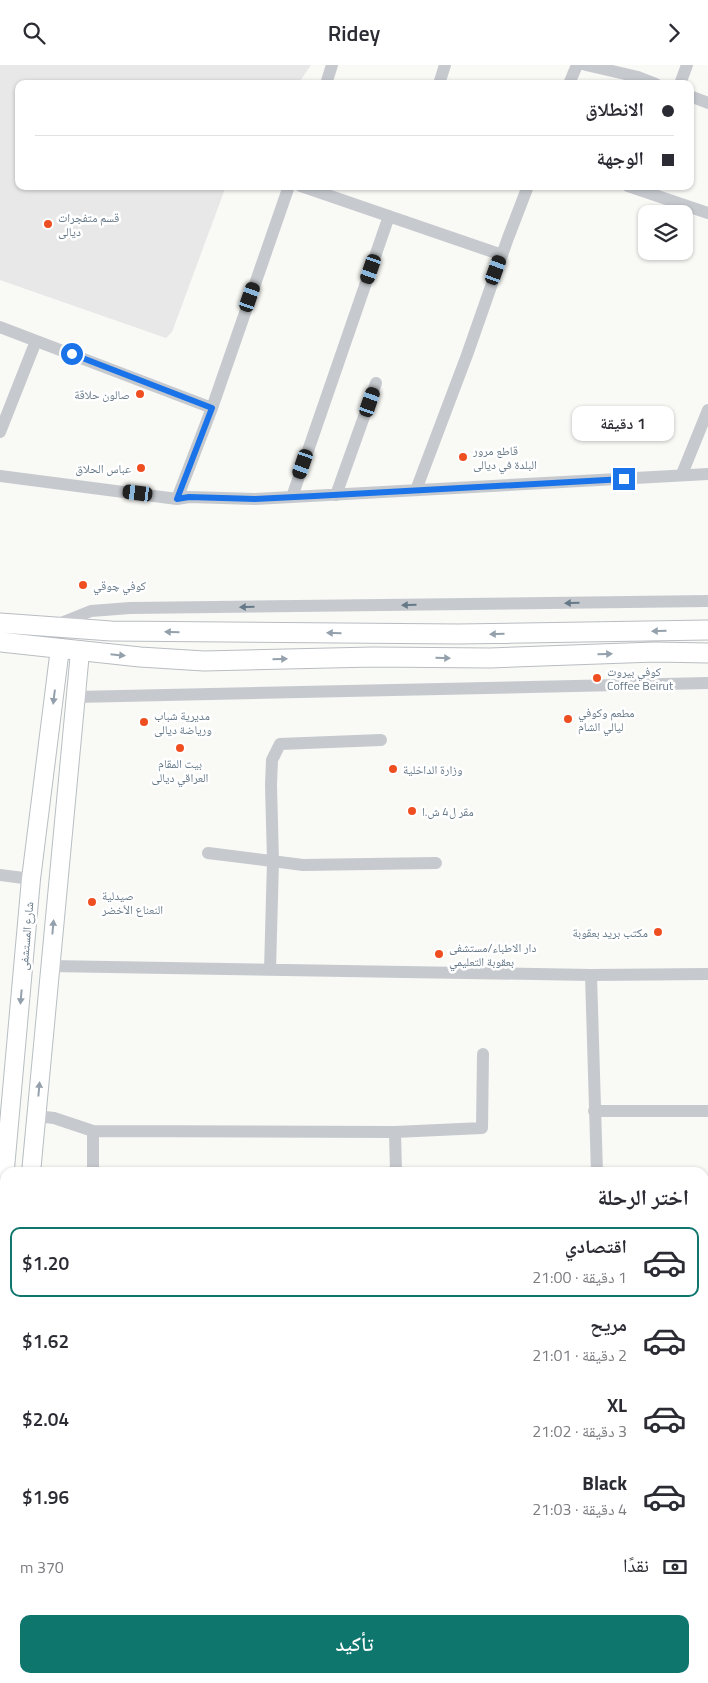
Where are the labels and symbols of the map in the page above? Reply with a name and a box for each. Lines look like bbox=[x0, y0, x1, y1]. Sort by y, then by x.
place label: قسم متفجرات ديالى bbox=[58, 208, 119, 241]
marker: قسم متفجرات ديالى bbox=[42, 218, 54, 230]
car bbox=[359, 252, 382, 286]
car bbox=[483, 253, 508, 287]
car bbox=[238, 280, 261, 314]
route start bbox=[61, 343, 83, 365]
place label: صالون حلاقة bbox=[74, 385, 130, 404]
car bbox=[358, 385, 381, 419]
marker: صالون حلاقة bbox=[134, 388, 146, 400]
callout: 1 دقيقة bbox=[573, 407, 675, 441]
place label: قاطع مرور البلدة في ديالى bbox=[472, 441, 537, 475]
car bbox=[291, 447, 314, 481]
marker: قاطع مرور البلدة في ديالى bbox=[457, 451, 469, 463]
place label: عباس الحلاق bbox=[75, 459, 131, 478]
marker: عباس الحلاق bbox=[135, 462, 147, 474]
route end bbox=[613, 468, 635, 490]
car bbox=[122, 484, 153, 502]
place label: كوفي چوقي bbox=[93, 576, 146, 596]
marker: كوفي چوقي bbox=[77, 579, 89, 591]
one-way arrow bbox=[564, 599, 580, 607]
one-way arrow bbox=[401, 601, 417, 609]
one-way arrow bbox=[239, 603, 255, 611]
one-way arrow bbox=[651, 627, 667, 635]
one-way arrow bbox=[164, 628, 180, 636]
one-way arrow bbox=[326, 629, 342, 637]
one-way arrow bbox=[489, 630, 505, 638]
one-way arrow bbox=[597, 650, 613, 658]
one-way arrow bbox=[110, 651, 126, 659]
one-way arrow bbox=[435, 654, 451, 662]
one-way arrow bbox=[273, 655, 289, 663]
place label: كوفي بيروت Coffee Beirut bbox=[607, 662, 674, 695]
marker: كوفي بيروت Coffee Beirut bbox=[591, 672, 603, 684]
one-way arrow bbox=[50, 689, 58, 705]
place label: مطعم وكوفي ليالي الشام bbox=[578, 703, 634, 737]
place label: مديرية شباب ورياضة ديالى bbox=[154, 706, 212, 739]
marker: مطعم وكوفي ليالي الشام bbox=[562, 713, 574, 725]
marker: مديرية شباب ورياضة ديالى bbox=[138, 716, 150, 728]
marker: بيت المقام العراقي ديالى bbox=[174, 742, 186, 754]
place label: بيت المقام العراقي ديالى bbox=[152, 754, 209, 788]
place label: وزارة الداخلية bbox=[403, 760, 463, 779]
marker: وزارة الداخلية bbox=[387, 763, 399, 775]
place label: مقر ل4 ش.ا bbox=[422, 802, 474, 821]
marker: مقر ل4 ش.ا bbox=[406, 805, 418, 817]
place label: صيدلية النعناع الأخضر bbox=[101, 886, 163, 919]
marker: صيدلية النعناع الأخضر bbox=[86, 896, 98, 908]
street label: شارع المستشفى bbox=[14, 901, 38, 971]
one-way arrow bbox=[50, 919, 58, 935]
place label: مكتب بريد بعقوبة bbox=[572, 923, 648, 942]
marker: مكتب بريد بعقوبة bbox=[652, 926, 664, 938]
place label: دار الاطباء/مستشفى بعقوبة التعليمي bbox=[449, 938, 536, 972]
marker: دار الاطباء/مستشفى بعقوبة التعليمي bbox=[433, 948, 445, 960]
one-way arrow bbox=[16, 990, 24, 1006]
one-way arrow bbox=[35, 1081, 43, 1097]

